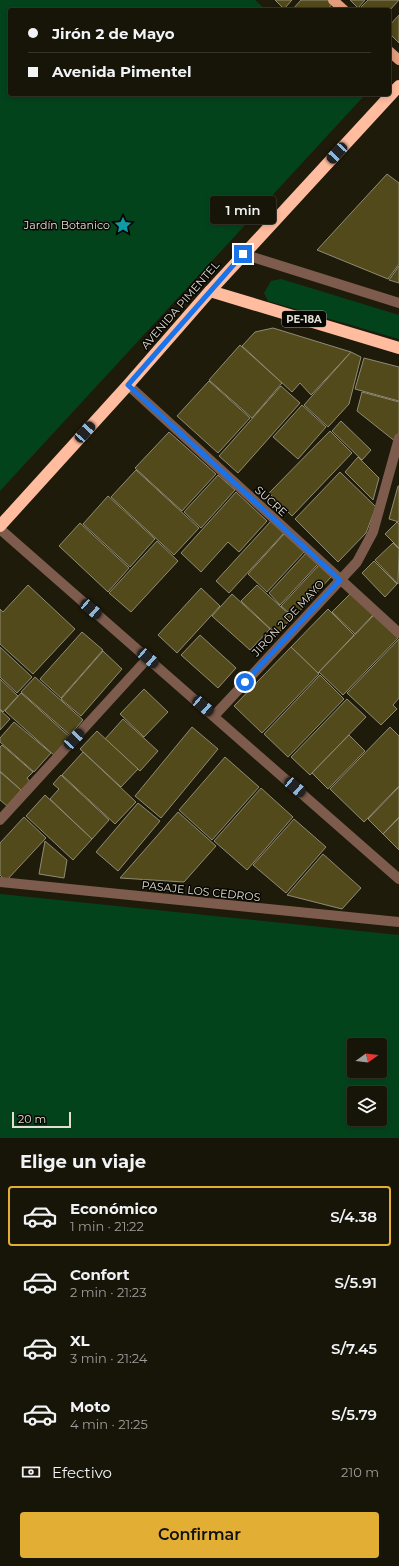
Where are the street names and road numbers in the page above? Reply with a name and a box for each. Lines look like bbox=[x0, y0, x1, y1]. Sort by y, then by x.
street label: AVENIDA PIMENTEL bbox=[138, 258, 223, 352]
road number: PE-18A bbox=[282, 311, 326, 327]
street label: SUCRE bbox=[252, 483, 290, 519]
street label: JIRÓN 2 DE MAYO bbox=[248, 577, 327, 660]
street label: PASAJE LOS CEDROS bbox=[141, 878, 261, 904]

